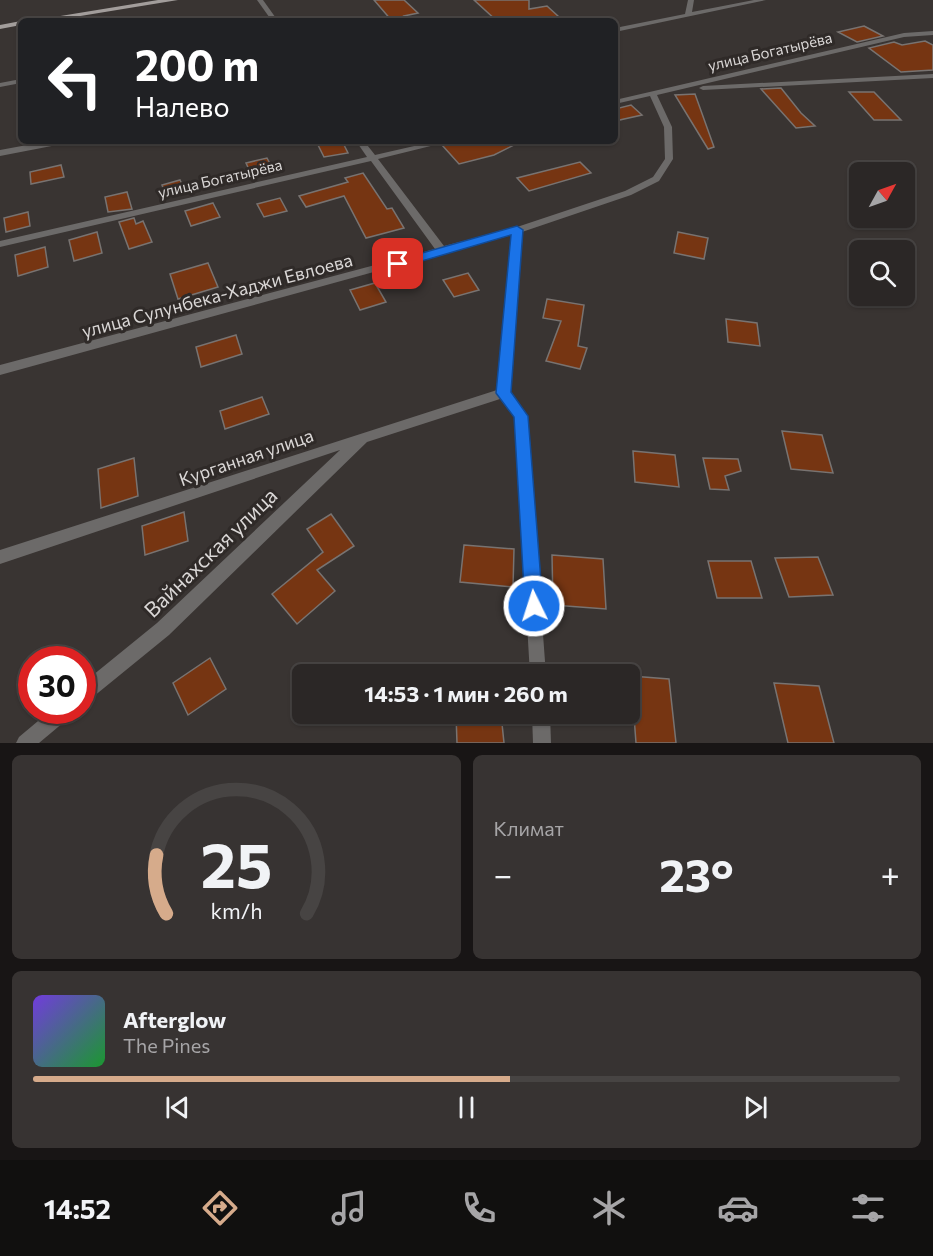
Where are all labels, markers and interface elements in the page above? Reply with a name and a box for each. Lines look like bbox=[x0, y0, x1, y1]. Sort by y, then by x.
street label: улица Богатырёва bbox=[706, 28, 834, 74]
text: 200 m bbox=[135, 38, 259, 90]
icon: left bbox=[36, 42, 114, 120]
text: Налево bbox=[135, 90, 230, 123]
street label: улица Богатырёва bbox=[156, 155, 284, 201]
north arrow bbox=[849, 162, 915, 228]
map controls bbox=[849, 162, 915, 306]
pin bbox=[372, 238, 423, 289]
button: search bbox=[849, 240, 915, 306]
icon: arrive bbox=[381, 247, 414, 280]
street label: улица Сулунбека-Хаджи Евлоева bbox=[79, 248, 355, 342]
street label: Курганная улица bbox=[176, 424, 316, 490]
street label: Вайнахская улица bbox=[138, 482, 282, 622]
position arrow bbox=[502, 574, 566, 638]
speed limit sign: 30 bbox=[18, 646, 96, 724]
text: 14:53 · 1 мин · 260 m bbox=[364, 680, 568, 707]
text: Климат bbox=[494, 816, 564, 840]
text: 25 bbox=[200, 825, 272, 901]
text: 23° bbox=[659, 846, 734, 901]
text: − bbox=[494, 853, 512, 894]
text: + bbox=[881, 853, 900, 894]
text: km/h bbox=[210, 897, 262, 923]
text: Afterglow bbox=[123, 1006, 226, 1033]
text: The Pines bbox=[123, 1033, 210, 1057]
icon: previous bbox=[161, 1091, 194, 1124]
icon: pause bbox=[450, 1091, 483, 1124]
icon: next bbox=[739, 1091, 772, 1124]
icon: directions bbox=[199, 1187, 241, 1229]
icon: music bbox=[328, 1187, 370, 1229]
icon: phone bbox=[458, 1187, 500, 1229]
icon: climate bbox=[588, 1187, 630, 1229]
icon: car bbox=[717, 1187, 759, 1229]
icon: filters bbox=[847, 1187, 889, 1229]
text: 14:52 bbox=[44, 1192, 111, 1225]

